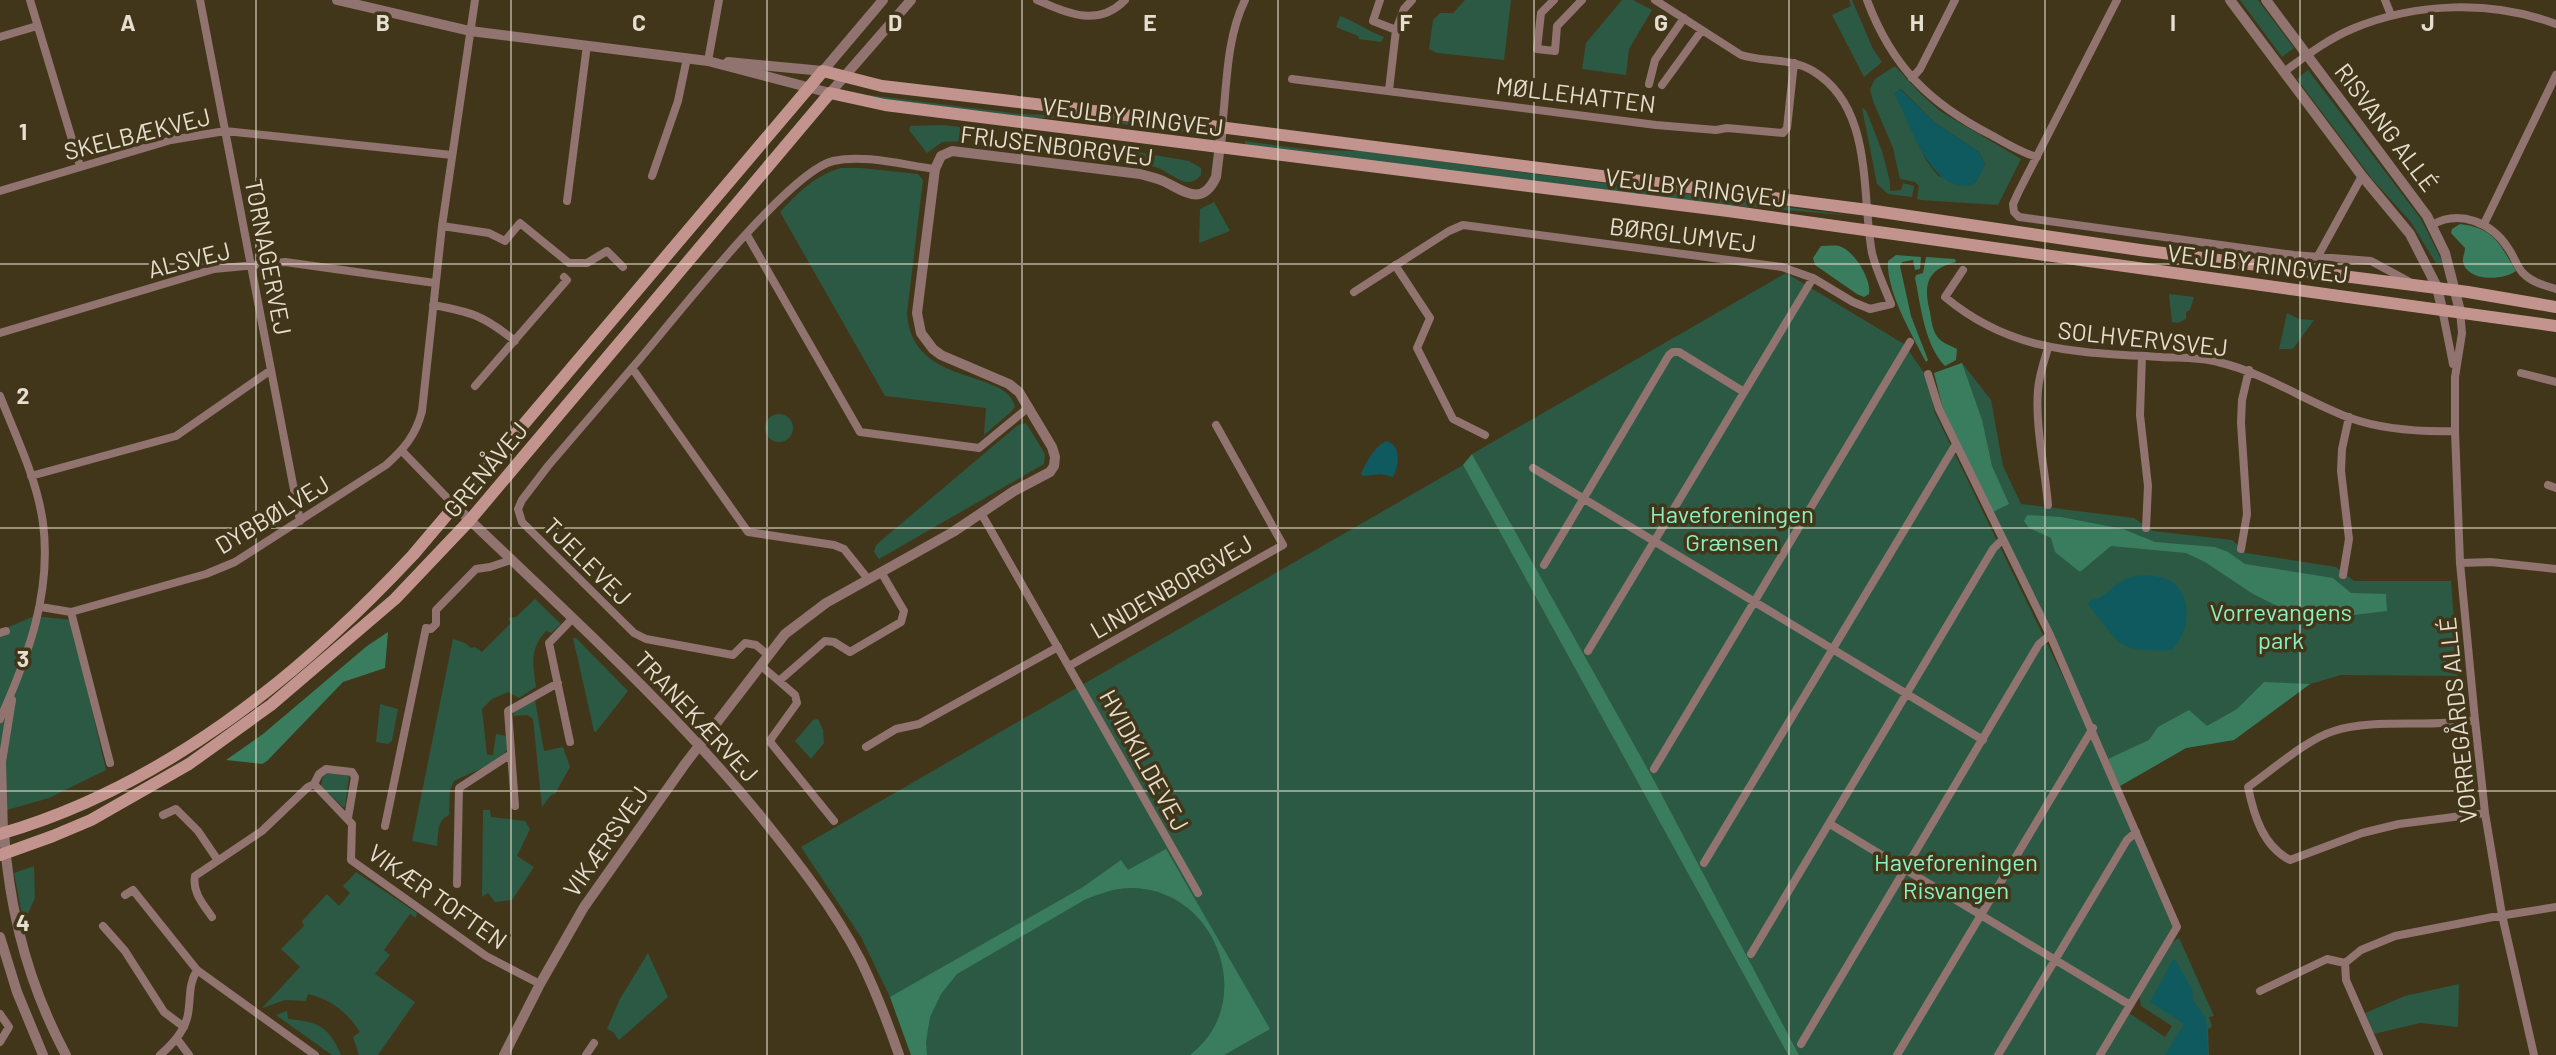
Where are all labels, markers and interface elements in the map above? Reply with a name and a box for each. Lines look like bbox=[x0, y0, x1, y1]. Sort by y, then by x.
text: A bbox=[120, 8, 136, 36]
text: B bbox=[376, 8, 390, 36]
text: C bbox=[632, 8, 646, 36]
text: D bbox=[888, 8, 902, 36]
text: E bbox=[1143, 8, 1157, 36]
text: F bbox=[1400, 8, 1413, 36]
text: G bbox=[1654, 8, 1668, 36]
text: H bbox=[1910, 8, 1924, 36]
text: I bbox=[2170, 8, 2176, 36]
text: J bbox=[2421, 8, 2435, 36]
street label: RISVANG ALLÉ bbox=[2329, 57, 2445, 197]
street label: MØLLEHATTEN bbox=[1494, 70, 1658, 118]
street label: VEJLBY RINGVEJ bbox=[1041, 90, 1225, 142]
street label: SKELBÆKVEJ bbox=[61, 101, 213, 165]
text: 1 bbox=[19, 117, 27, 145]
street label: FRIJSENBORGVEJ bbox=[959, 119, 1155, 171]
street label: VEJLBY RINGVEJ bbox=[1604, 161, 1788, 213]
street label: TORNAGERVEJ bbox=[240, 176, 298, 338]
street label: BØRGLUMVEJ bbox=[1608, 211, 1758, 257]
street label: ALSVEJ bbox=[145, 235, 233, 283]
street label: VEJLBY RINGVEJ bbox=[2166, 237, 2350, 289]
street label: SOLHVERVSVEJ bbox=[2056, 315, 2230, 361]
text: 2 bbox=[17, 381, 29, 409]
street label: GRENÅVEJ bbox=[437, 415, 533, 523]
street label: DYBBØLVEJ bbox=[210, 469, 334, 559]
park label: Haveforeningen Grænsen bbox=[1650, 499, 1814, 556]
street label: TJELEVEJ bbox=[538, 511, 638, 611]
street label: LINDENBORGVEJ bbox=[1085, 528, 1257, 644]
park label: Vorrevangens park bbox=[2210, 597, 2352, 654]
street label: VORREGÅRDS ALLÉ bbox=[2432, 616, 2482, 824]
text: 3 bbox=[17, 644, 29, 672]
street label: TRANEKÆRVEJ bbox=[629, 645, 765, 787]
street label: HVIDKILDEVEJ bbox=[1094, 684, 1196, 836]
street label: VIKÆRSVEJ bbox=[556, 780, 654, 902]
street label: VIKÆR TOFTEN bbox=[363, 837, 513, 955]
park label: Haveforeningen Risvangen bbox=[1874, 847, 2038, 904]
text: 4 bbox=[16, 908, 30, 936]

